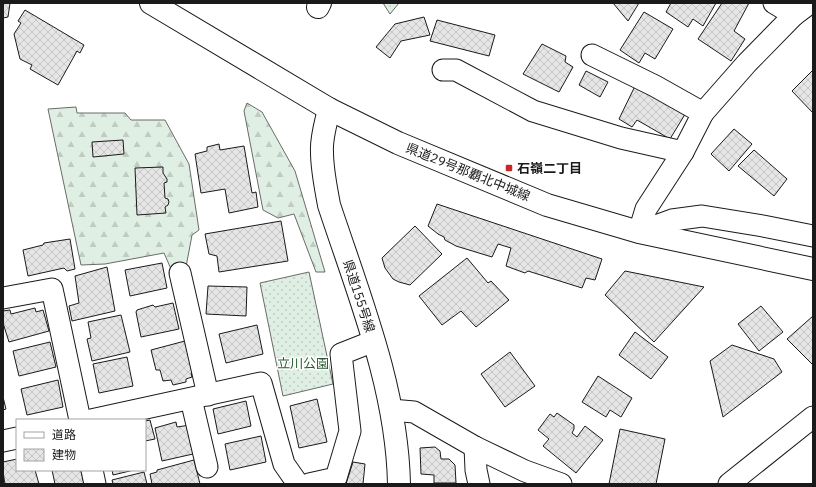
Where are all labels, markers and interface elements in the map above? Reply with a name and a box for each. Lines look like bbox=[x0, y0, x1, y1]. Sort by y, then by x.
street label: 県道29号那覇北中城線 bbox=[403, 139, 533, 205]
place label: 石嶺二丁目 bbox=[517, 160, 582, 177]
marker: 石嶺二丁目 bbox=[504, 163, 514, 173]
street label: 県道155号線 bbox=[339, 258, 379, 334]
park label: 立川公園 bbox=[277, 355, 329, 372]
legend bbox=[16, 419, 146, 471]
text: 道路 bbox=[52, 427, 76, 442]
text: 建物 bbox=[52, 447, 76, 462]

